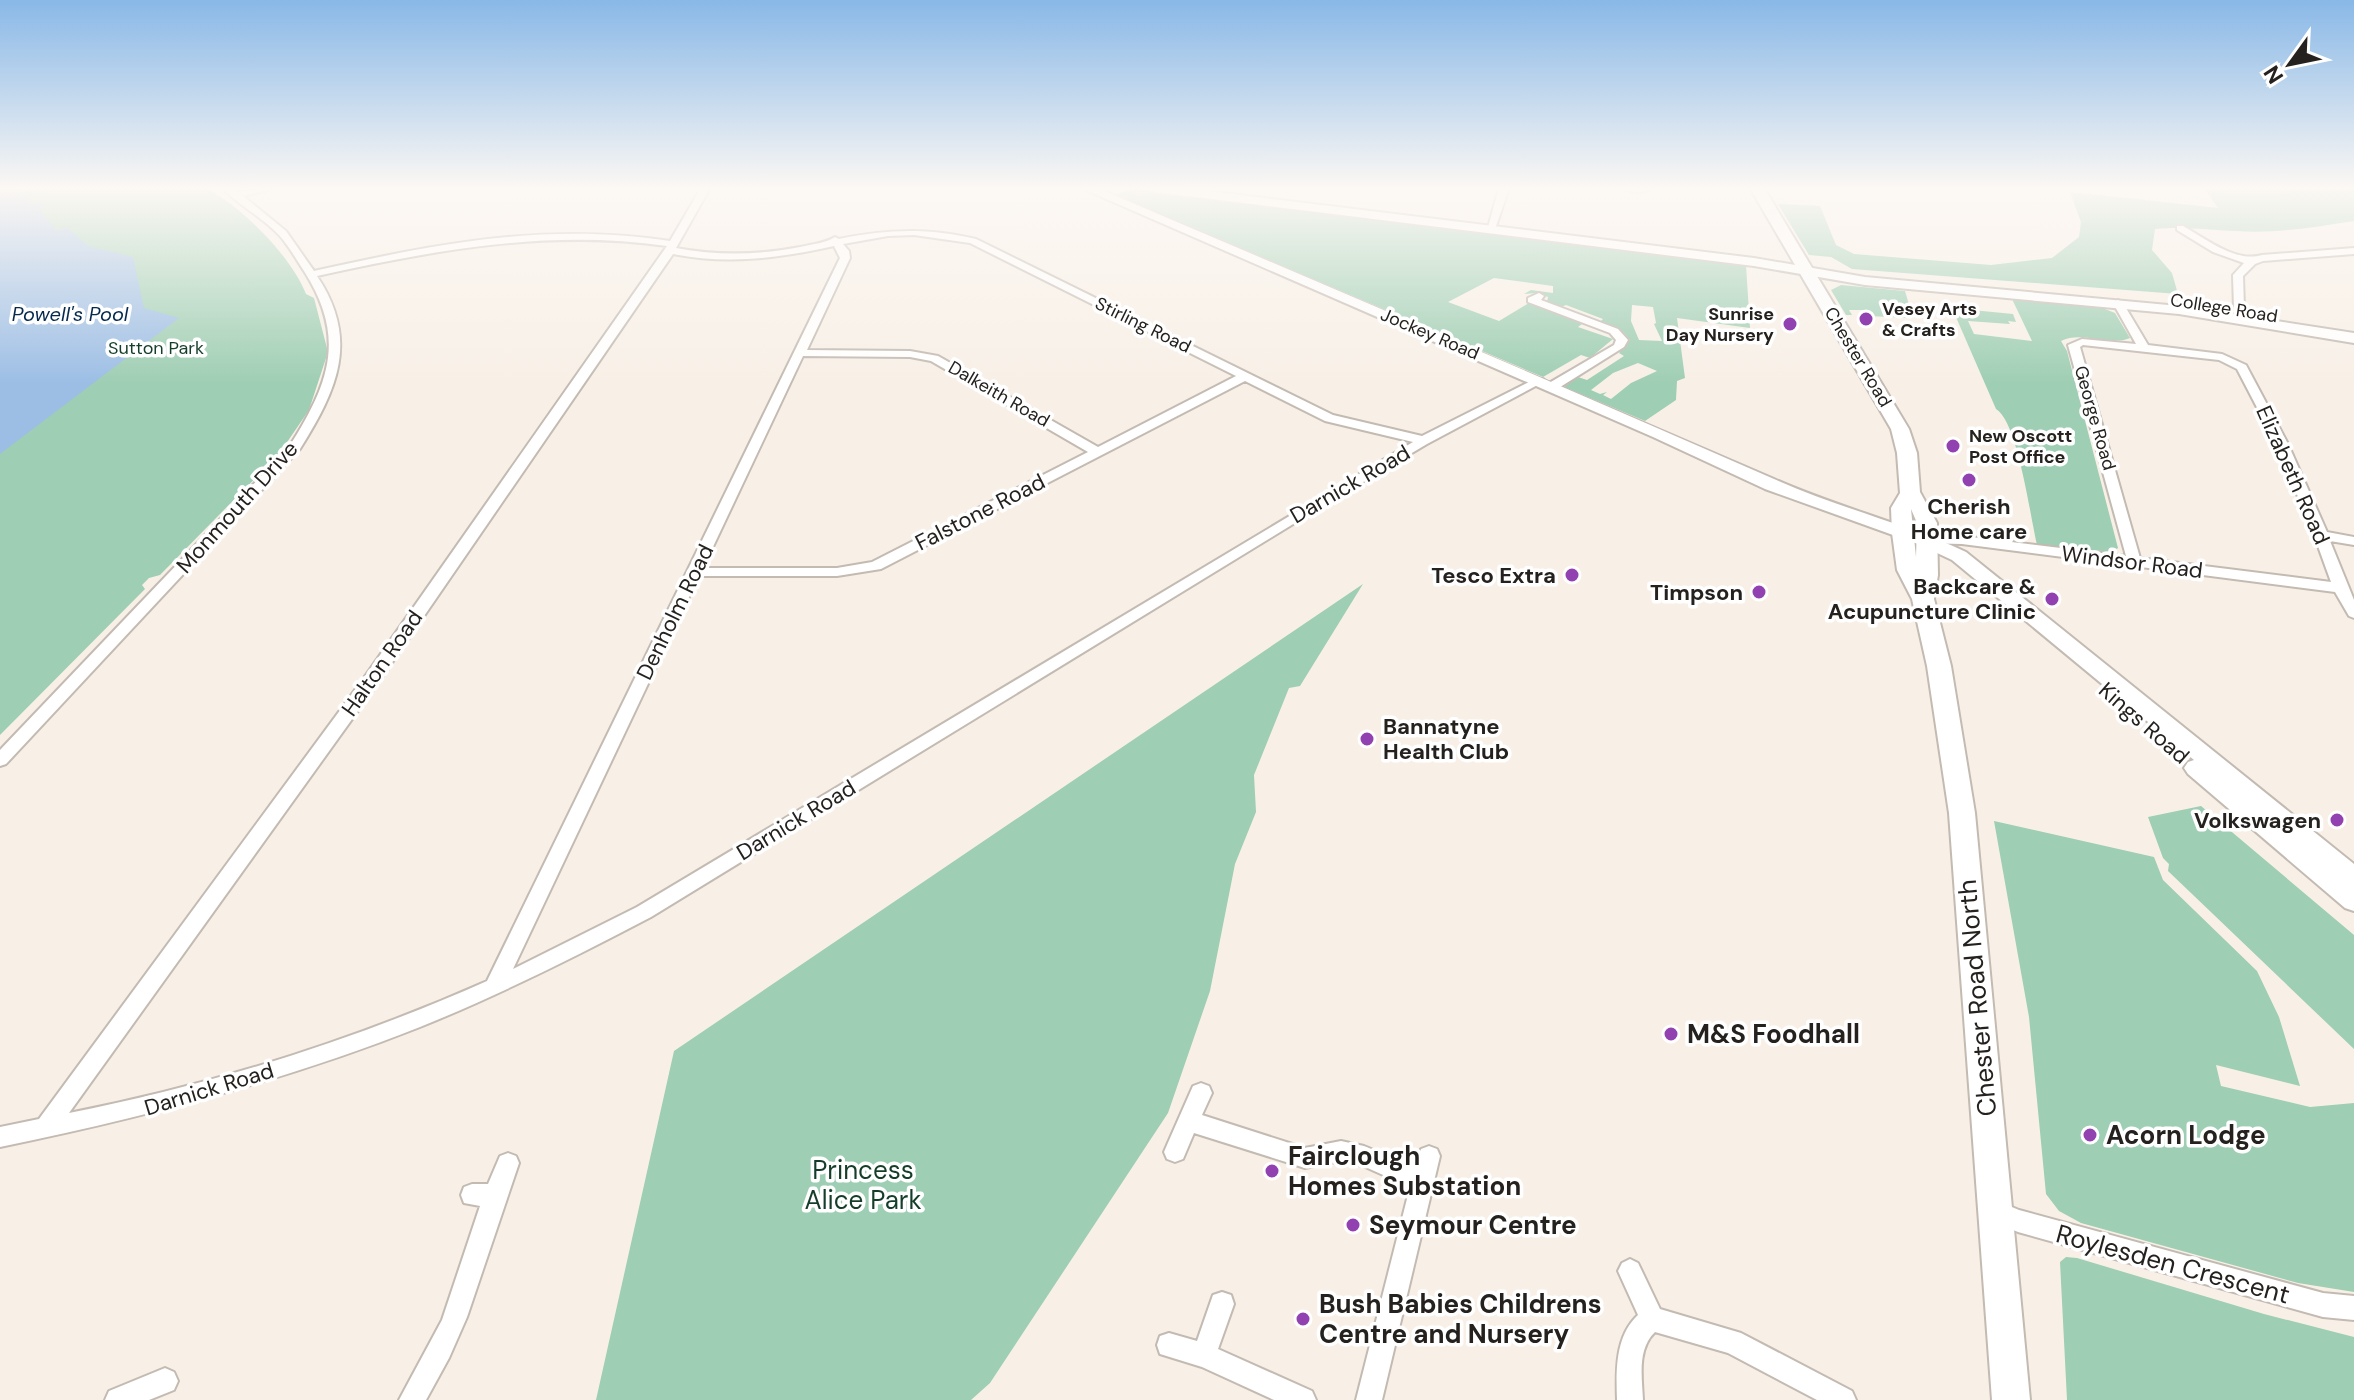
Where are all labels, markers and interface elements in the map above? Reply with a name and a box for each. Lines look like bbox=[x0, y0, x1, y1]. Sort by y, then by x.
north arrow bbox=[2250, 24, 2330, 104]
text: N bbox=[2257, 60, 2290, 89]
street label: College Road bbox=[2169, 288, 2279, 328]
street label: Stirling Road bbox=[1091, 291, 1195, 359]
place label: Vesey Arts & Crafts bbox=[1882, 297, 1977, 342]
water label: Powell's Pool bbox=[12, 301, 129, 327]
street label: Jockey Road bbox=[1377, 302, 1483, 366]
place label: Sunrise Day Nursery bbox=[1666, 302, 1774, 347]
street label: Chester Road bbox=[1819, 303, 1897, 411]
marker: Vesey Arts & Crafts bbox=[1857, 310, 1875, 328]
marker: Sunrise Day Nursery bbox=[1781, 315, 1799, 333]
park label: Sutton Park bbox=[108, 336, 204, 360]
street label: Dalkeith Road bbox=[944, 355, 1054, 433]
street label: George Road bbox=[2069, 363, 2121, 473]
street label: Elizabeth Road bbox=[2249, 401, 2337, 549]
place label: New Oscott Post Office bbox=[1969, 424, 2072, 469]
street label: Monmouth Drive bbox=[170, 435, 304, 579]
marker: New Oscott Post Office bbox=[1944, 437, 1962, 455]
street label: Darnick Road bbox=[1285, 438, 1415, 530]
street label: Falstone Road bbox=[910, 467, 1050, 557]
marker: Cherish Home care bbox=[1960, 471, 1978, 489]
place label: Cherish Home care bbox=[1911, 492, 2027, 546]
street label: Denholm Road bbox=[630, 539, 720, 685]
street label: Windsor Road bbox=[2060, 539, 2204, 585]
place label: Tesco Extra bbox=[1431, 561, 1556, 590]
marker: Tesco Extra bbox=[1563, 566, 1581, 584]
place label: Backcare & Acupuncture Clinic bbox=[1828, 572, 2036, 626]
place label: Timpson bbox=[1650, 578, 1743, 607]
marker: Timpson bbox=[1750, 583, 1768, 601]
marker: Backcare & Acupuncture Clinic bbox=[2043, 590, 2061, 608]
street label: Halton Road bbox=[335, 604, 429, 722]
street label: Kings Road bbox=[2093, 676, 2195, 770]
place label: Bannatyne Health Club bbox=[1383, 712, 1509, 766]
marker: Bannatyne Health Club bbox=[1358, 730, 1376, 748]
street label: Darnick Road bbox=[731, 773, 861, 867]
place label: Volkswagen bbox=[2194, 806, 2321, 835]
marker: Volkswagen bbox=[2328, 811, 2346, 829]
street label: Chester Road North bbox=[1950, 878, 2004, 1118]
place label: M&S Foodhall bbox=[1687, 1017, 1860, 1051]
marker: M&S Foodhall bbox=[1662, 1025, 1680, 1043]
street label: Darnick Road bbox=[141, 1056, 277, 1122]
place label: Acorn Lodge bbox=[2106, 1118, 2266, 1152]
marker: Acorn Lodge bbox=[2081, 1126, 2099, 1144]
place label: Fairclough Homes Substation bbox=[1288, 1139, 1521, 1203]
park label: Princess Alice Park bbox=[804, 1153, 922, 1217]
marker: Fairclough Homes Substation bbox=[1263, 1162, 1281, 1180]
place label: Seymour Centre bbox=[1369, 1208, 1577, 1242]
marker: Seymour Centre bbox=[1344, 1216, 1362, 1234]
street label: Roylesden Crescent bbox=[2053, 1216, 2293, 1312]
place label: Bush Babies Childrens Centre and Nursery bbox=[1319, 1287, 1602, 1351]
marker: Bush Babies Childrens Centre and Nursery bbox=[1294, 1310, 1312, 1328]

